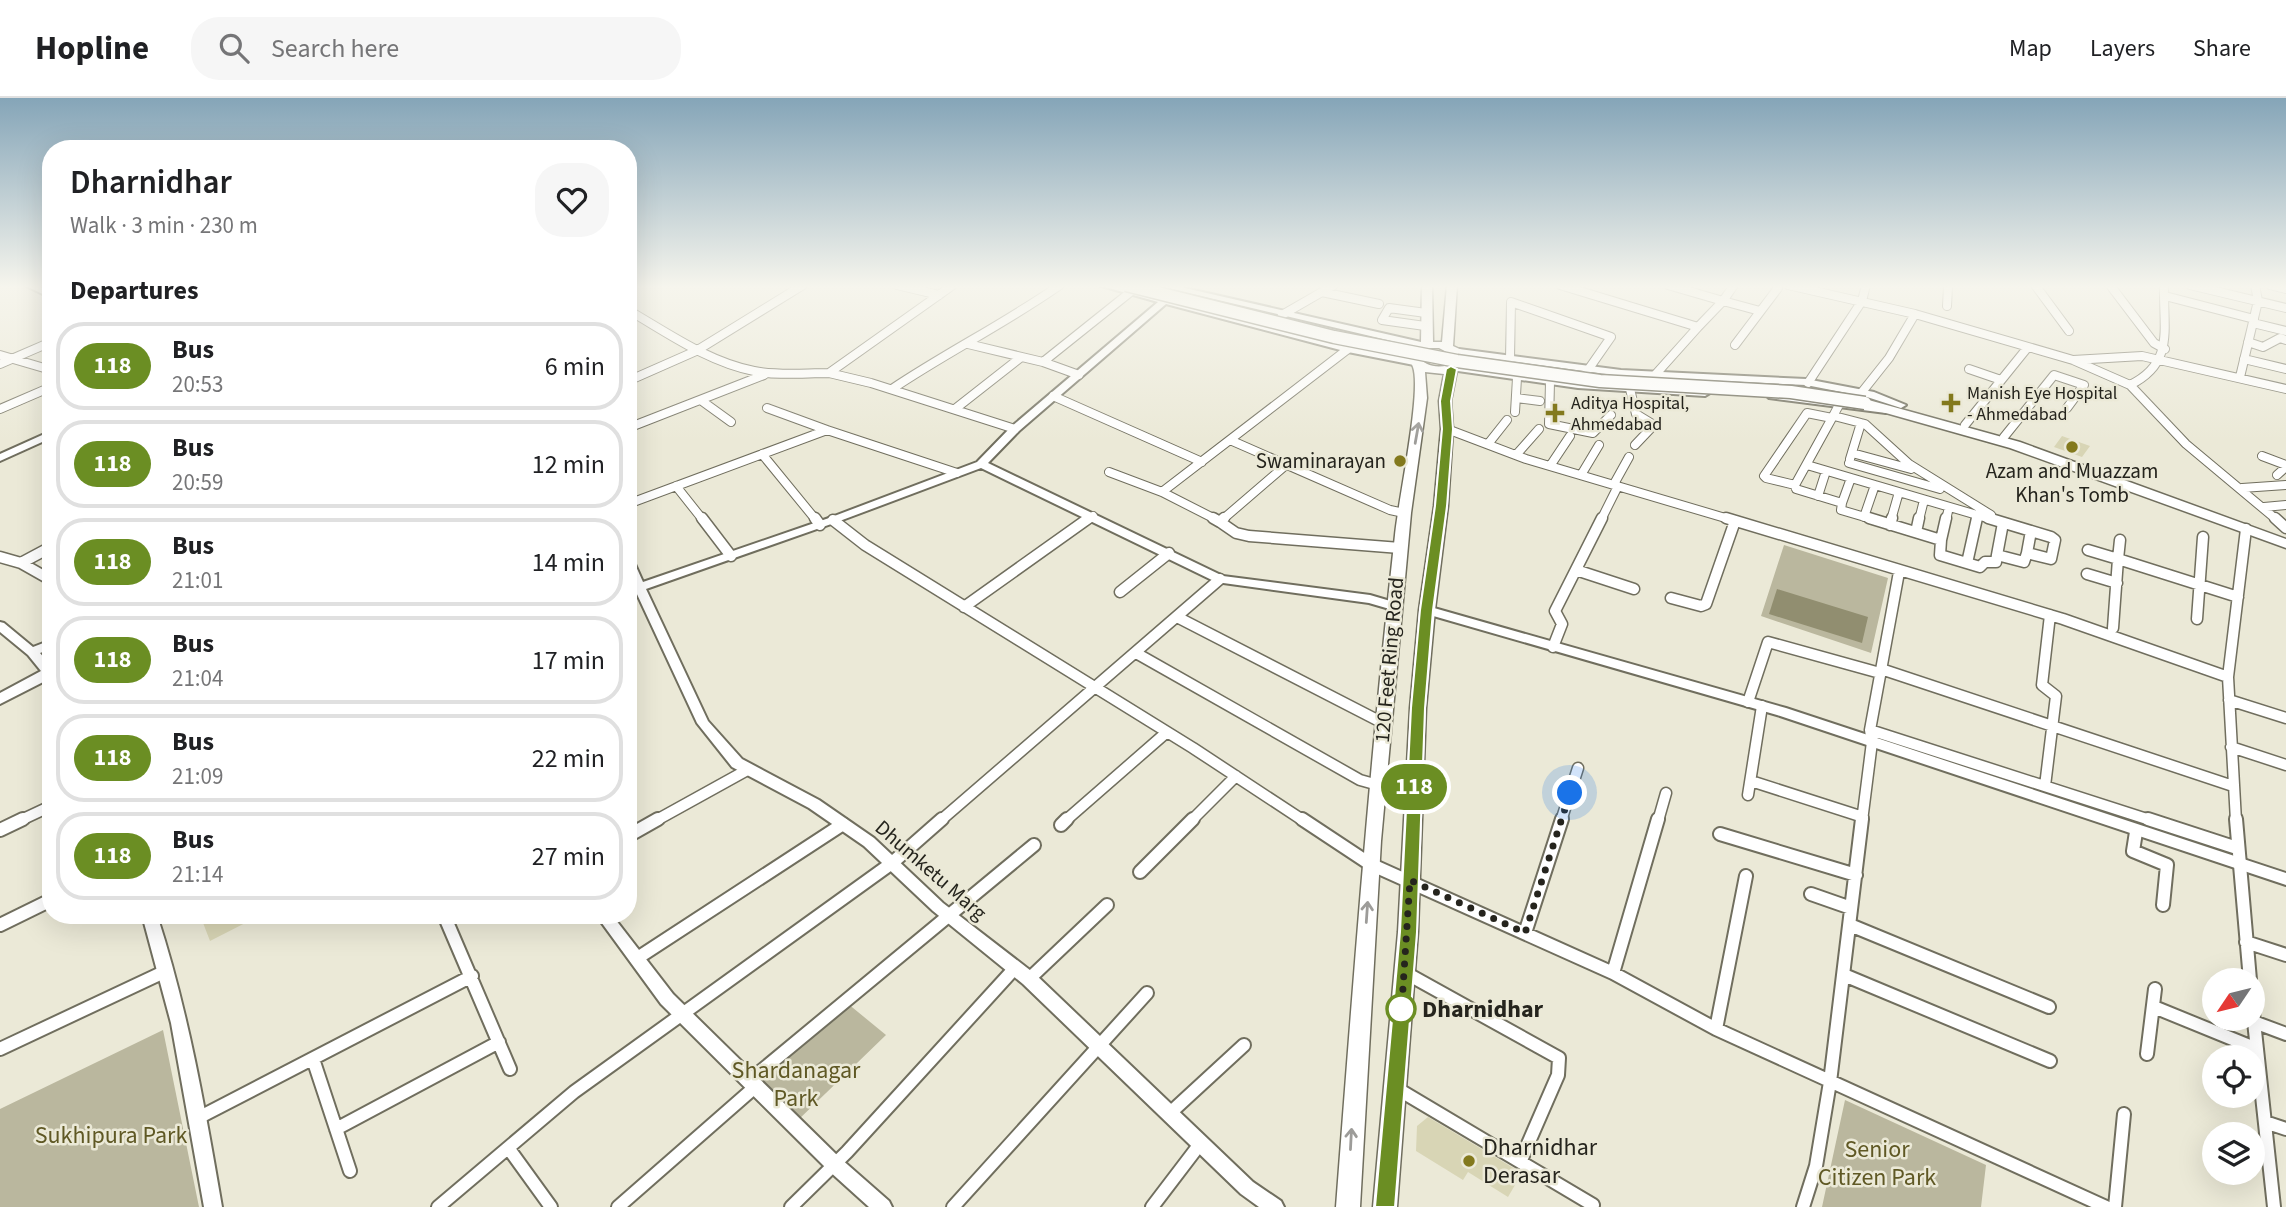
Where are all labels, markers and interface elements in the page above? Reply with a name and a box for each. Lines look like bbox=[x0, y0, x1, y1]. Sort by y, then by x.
search box bbox=[191, 17, 681, 80]
text: Hopline bbox=[35, 25, 149, 72]
icon: search bbox=[215, 29, 253, 67]
text: Search here bbox=[271, 30, 399, 67]
text: Map bbox=[2009, 31, 2052, 66]
text: Layers bbox=[2090, 31, 2155, 66]
text: Share bbox=[2193, 31, 2251, 66]
text: Dharnidhar bbox=[70, 159, 232, 206]
button: heart bbox=[535, 163, 609, 237]
text: Walk · 3 min · 230 m bbox=[70, 209, 258, 242]
text: Departures bbox=[70, 272, 198, 309]
text: Bus bbox=[172, 331, 214, 368]
text: 118 bbox=[93, 348, 132, 383]
text: 6 min bbox=[545, 348, 605, 385]
text: 20:53 bbox=[172, 368, 223, 401]
place label: Manish Eye Hospital - Ahmedabad bbox=[1967, 381, 2117, 427]
place label: Aditya Hospital, Ahmedabad bbox=[1571, 391, 1689, 437]
marker: Manish Eye Hospital - Ahmedabad bbox=[1941, 393, 1961, 413]
marker: Aditya Hospital, Ahmedabad bbox=[1545, 403, 1565, 423]
one-way arrow bbox=[1410, 422, 1424, 445]
text: Bus bbox=[172, 429, 214, 466]
marker: Azam and Muazzam Khan's Tomb bbox=[2064, 439, 2080, 455]
text: 118 bbox=[93, 446, 132, 481]
text: 12 min bbox=[532, 446, 605, 483]
place label: Swaminarayan bbox=[1256, 446, 1386, 476]
marker: Swaminarayan bbox=[1392, 453, 1408, 469]
place label: Azam and Muazzam Khan's Tomb bbox=[1986, 456, 2158, 510]
text: 20:59 bbox=[172, 466, 223, 499]
text: Bus bbox=[172, 527, 214, 564]
text: 118 bbox=[93, 544, 132, 579]
text: 14 min bbox=[532, 544, 605, 581]
text: 21:01 bbox=[172, 564, 223, 597]
street label: 120 Feet Ring Road bbox=[1367, 576, 1411, 744]
text: Bus bbox=[172, 625, 214, 662]
text: 118 bbox=[93, 642, 132, 677]
text: 17 min bbox=[532, 642, 605, 679]
text: 21:04 bbox=[172, 662, 223, 695]
text: Bus bbox=[172, 723, 214, 760]
text: 118 bbox=[93, 740, 132, 775]
text: 22 min bbox=[532, 740, 605, 777]
text: 21:09 bbox=[172, 760, 223, 793]
line badge: 118 bbox=[1374, 764, 1454, 810]
text: 118 bbox=[1395, 769, 1433, 804]
your location bbox=[1552, 775, 1587, 810]
street label: Dhumketu Marg bbox=[868, 813, 994, 927]
text: Bus bbox=[172, 821, 214, 858]
text: 118 bbox=[93, 838, 132, 873]
text: 27 min bbox=[532, 838, 605, 875]
text: 21:14 bbox=[172, 858, 223, 891]
one-way arrow bbox=[1361, 901, 1374, 924]
north arrow bbox=[2202, 968, 2264, 1031]
map controls bbox=[2202, 968, 2265, 1185]
place label: Dharnidhar bbox=[1422, 992, 1544, 1027]
marker: Dharnidhar bbox=[1386, 994, 1416, 1024]
button: locate bbox=[2202, 1045, 2265, 1108]
park label: Shardanagar Park bbox=[732, 1053, 861, 1116]
park label: Sukhipura Park bbox=[35, 1118, 187, 1153]
button: layers bbox=[2202, 1122, 2265, 1185]
one-way arrow bbox=[1345, 1128, 1358, 1151]
place label: Dharnidhar Derasar bbox=[1483, 1130, 1598, 1193]
park label: Senior Citizen Park bbox=[1818, 1132, 1936, 1195]
marker: Dharnidhar Derasar bbox=[1461, 1153, 1477, 1169]

